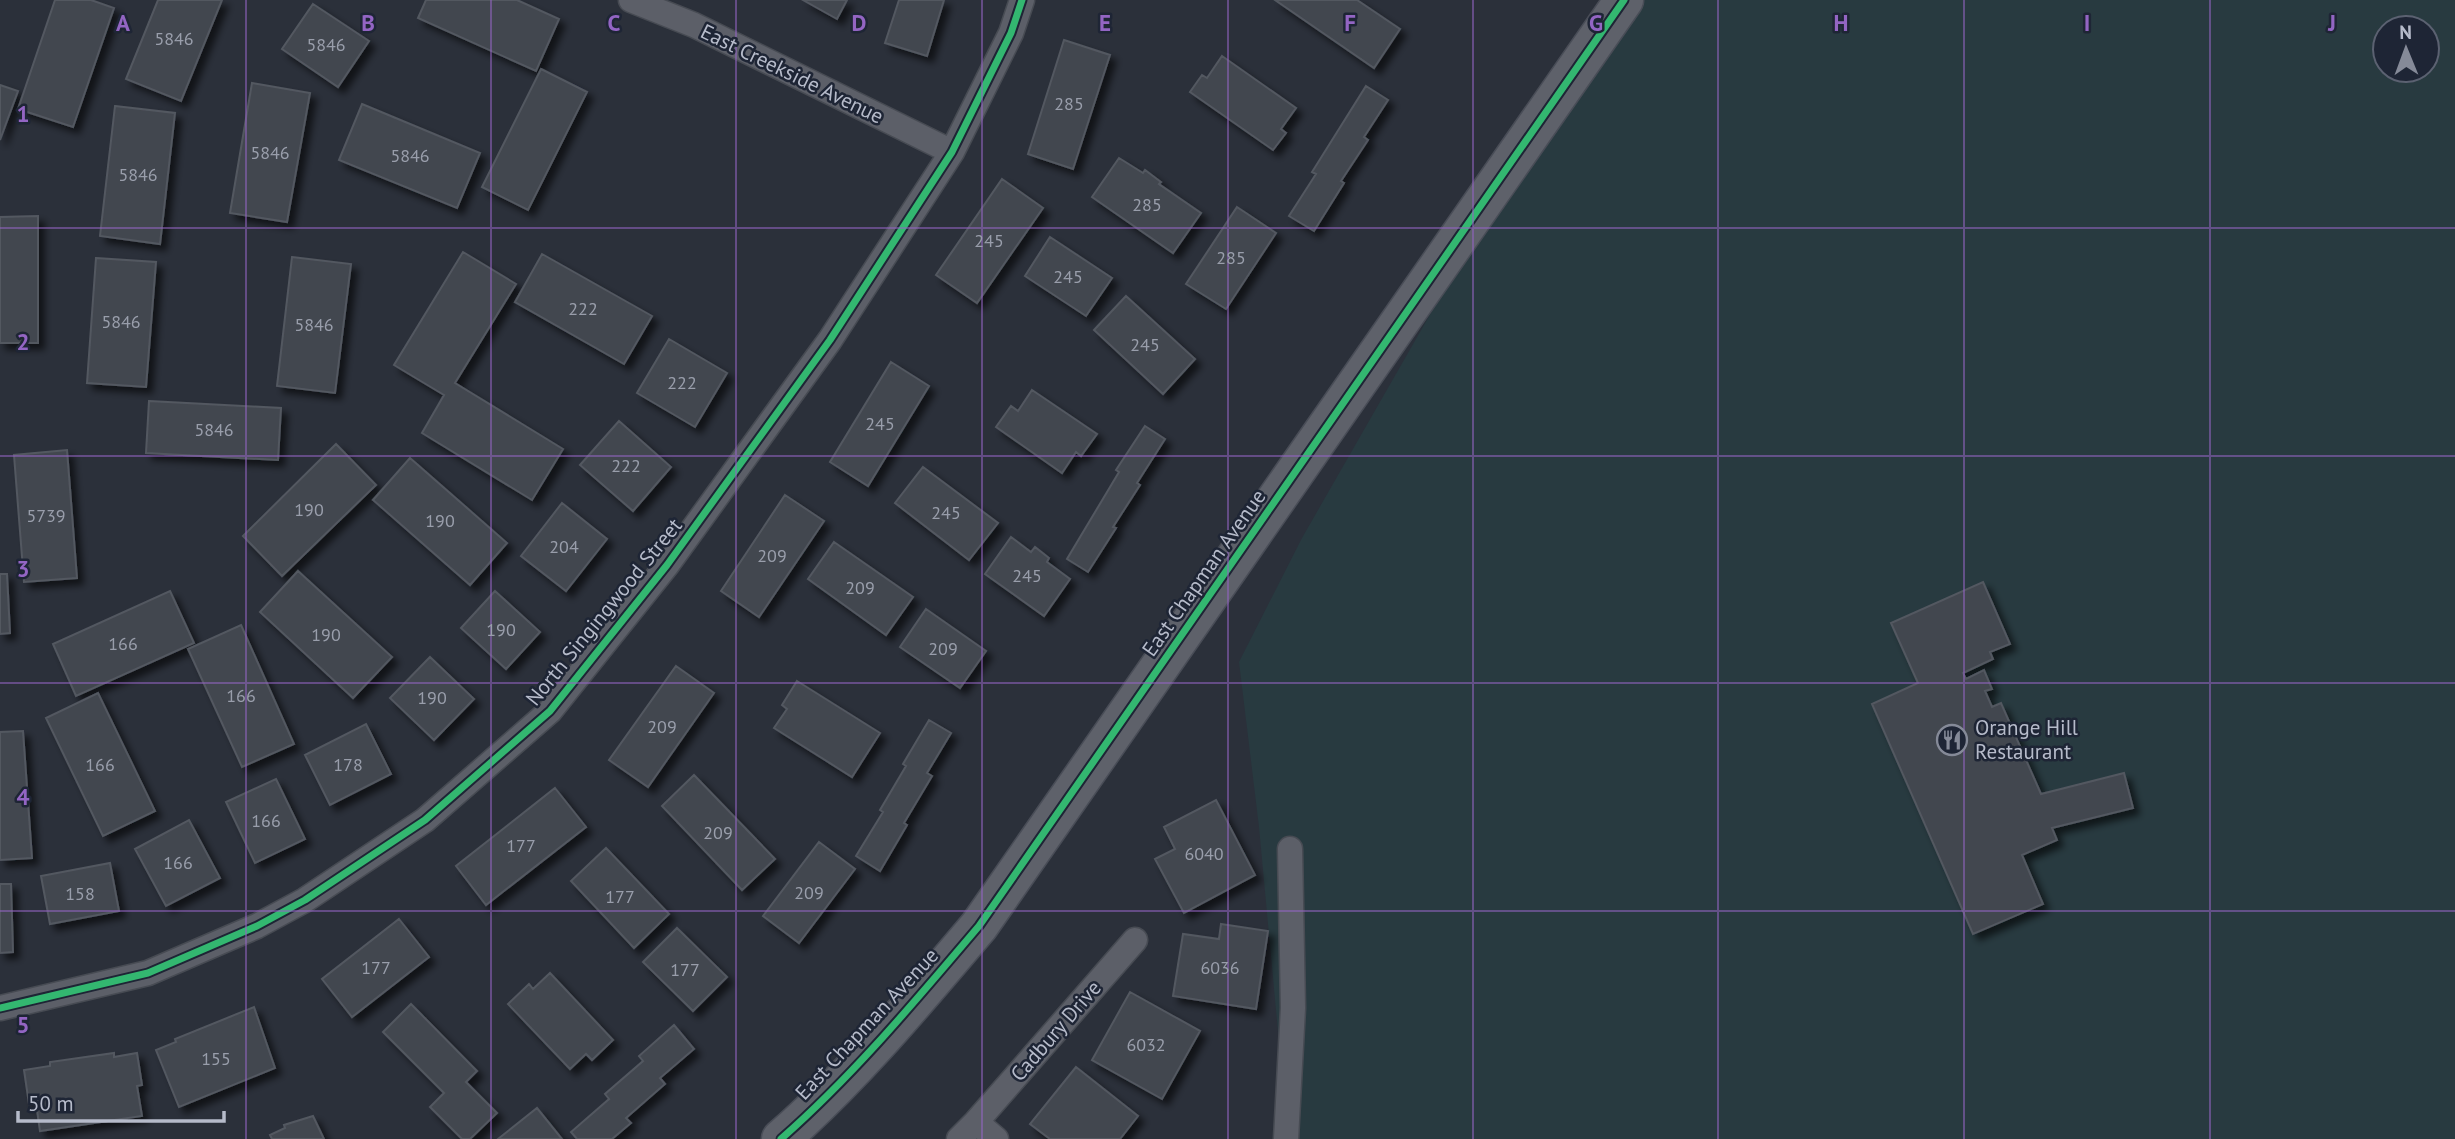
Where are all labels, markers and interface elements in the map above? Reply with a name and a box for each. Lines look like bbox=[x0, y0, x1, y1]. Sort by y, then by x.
text: A bbox=[116, 8, 130, 37]
text: B bbox=[361, 8, 375, 37]
text: C bbox=[608, 8, 621, 37]
text: D bbox=[852, 8, 866, 37]
text: E bbox=[1099, 8, 1111, 37]
text: F bbox=[1344, 8, 1356, 37]
text: G bbox=[1589, 8, 1603, 37]
text: H bbox=[1834, 8, 1848, 37]
text: I bbox=[2084, 8, 2090, 37]
text: J bbox=[2327, 8, 2336, 37]
north arrow bbox=[2371, 14, 2441, 84]
street label: East Creekside Avenue bbox=[696, 18, 888, 130]
text: N bbox=[2399, 20, 2412, 44]
house number: 5846 bbox=[154, 27, 194, 50]
house number: 5846 bbox=[306, 33, 346, 56]
house number: 285 bbox=[1054, 92, 1084, 115]
text: 1 bbox=[16, 99, 30, 128]
house number: 5846 bbox=[250, 141, 290, 164]
house number: 5846 bbox=[390, 144, 430, 167]
house number: 5846 bbox=[118, 163, 158, 186]
house number: 285 bbox=[1132, 193, 1162, 216]
house number: 245 bbox=[974, 229, 1004, 252]
house number: 285 bbox=[1216, 246, 1246, 269]
house number: 245 bbox=[1053, 265, 1083, 288]
house number: 222 bbox=[568, 297, 598, 320]
house number: 5846 bbox=[101, 310, 141, 333]
house number: 5846 bbox=[294, 313, 334, 336]
text: 2 bbox=[16, 327, 30, 356]
house number: 245 bbox=[1130, 333, 1160, 356]
house number: 222 bbox=[667, 371, 697, 394]
house number: 245 bbox=[865, 412, 895, 435]
house number: 5846 bbox=[194, 418, 234, 441]
house number: 222 bbox=[611, 454, 641, 477]
street label: East Chapman Avenue bbox=[1136, 484, 1271, 662]
house number: 190 bbox=[294, 498, 324, 521]
house number: 245 bbox=[931, 501, 961, 524]
house number: 5739 bbox=[26, 504, 66, 527]
house number: 190 bbox=[425, 509, 455, 532]
street label: North Singingwood Street bbox=[520, 512, 688, 711]
house number: 204 bbox=[549, 535, 579, 558]
house number: 209 bbox=[757, 544, 787, 567]
text: 3 bbox=[16, 554, 30, 583]
house number: 245 bbox=[1012, 564, 1042, 587]
house number: 209 bbox=[845, 576, 875, 599]
house number: 190 bbox=[486, 618, 516, 641]
house number: 190 bbox=[311, 623, 341, 646]
house number: 166 bbox=[108, 632, 138, 655]
house number: 209 bbox=[928, 637, 958, 660]
house number: 166 bbox=[226, 684, 256, 707]
house number: 190 bbox=[417, 686, 447, 709]
place label: Orange Hill Restaurant bbox=[1975, 714, 2078, 765]
house number: 209 bbox=[647, 715, 677, 738]
restaurant icon: Orange Hill Restaurant bbox=[1935, 723, 1969, 757]
house number: 166 bbox=[85, 753, 115, 776]
house number: 178 bbox=[333, 753, 363, 776]
text: 4 bbox=[16, 782, 30, 811]
house number: 166 bbox=[251, 809, 281, 832]
house number: 209 bbox=[703, 821, 733, 844]
house number: 177 bbox=[506, 834, 536, 857]
house number: 6040 bbox=[1184, 842, 1224, 865]
house number: 166 bbox=[163, 851, 193, 874]
house number: 209 bbox=[794, 881, 824, 904]
house number: 158 bbox=[65, 882, 95, 905]
house number: 177 bbox=[605, 885, 635, 908]
street label: East Chapman Avenue bbox=[789, 942, 944, 1105]
house number: 177 bbox=[361, 956, 391, 979]
house number: 6036 bbox=[1200, 956, 1240, 979]
house number: 177 bbox=[670, 958, 700, 981]
street label: Cadbury Drive bbox=[1004, 975, 1107, 1087]
text: 5 bbox=[16, 1010, 30, 1039]
house number: 6032 bbox=[1126, 1033, 1166, 1056]
house number: 155 bbox=[201, 1047, 231, 1070]
scale bar bbox=[18, 1080, 224, 1124]
text: 50 m bbox=[28, 1090, 74, 1117]

